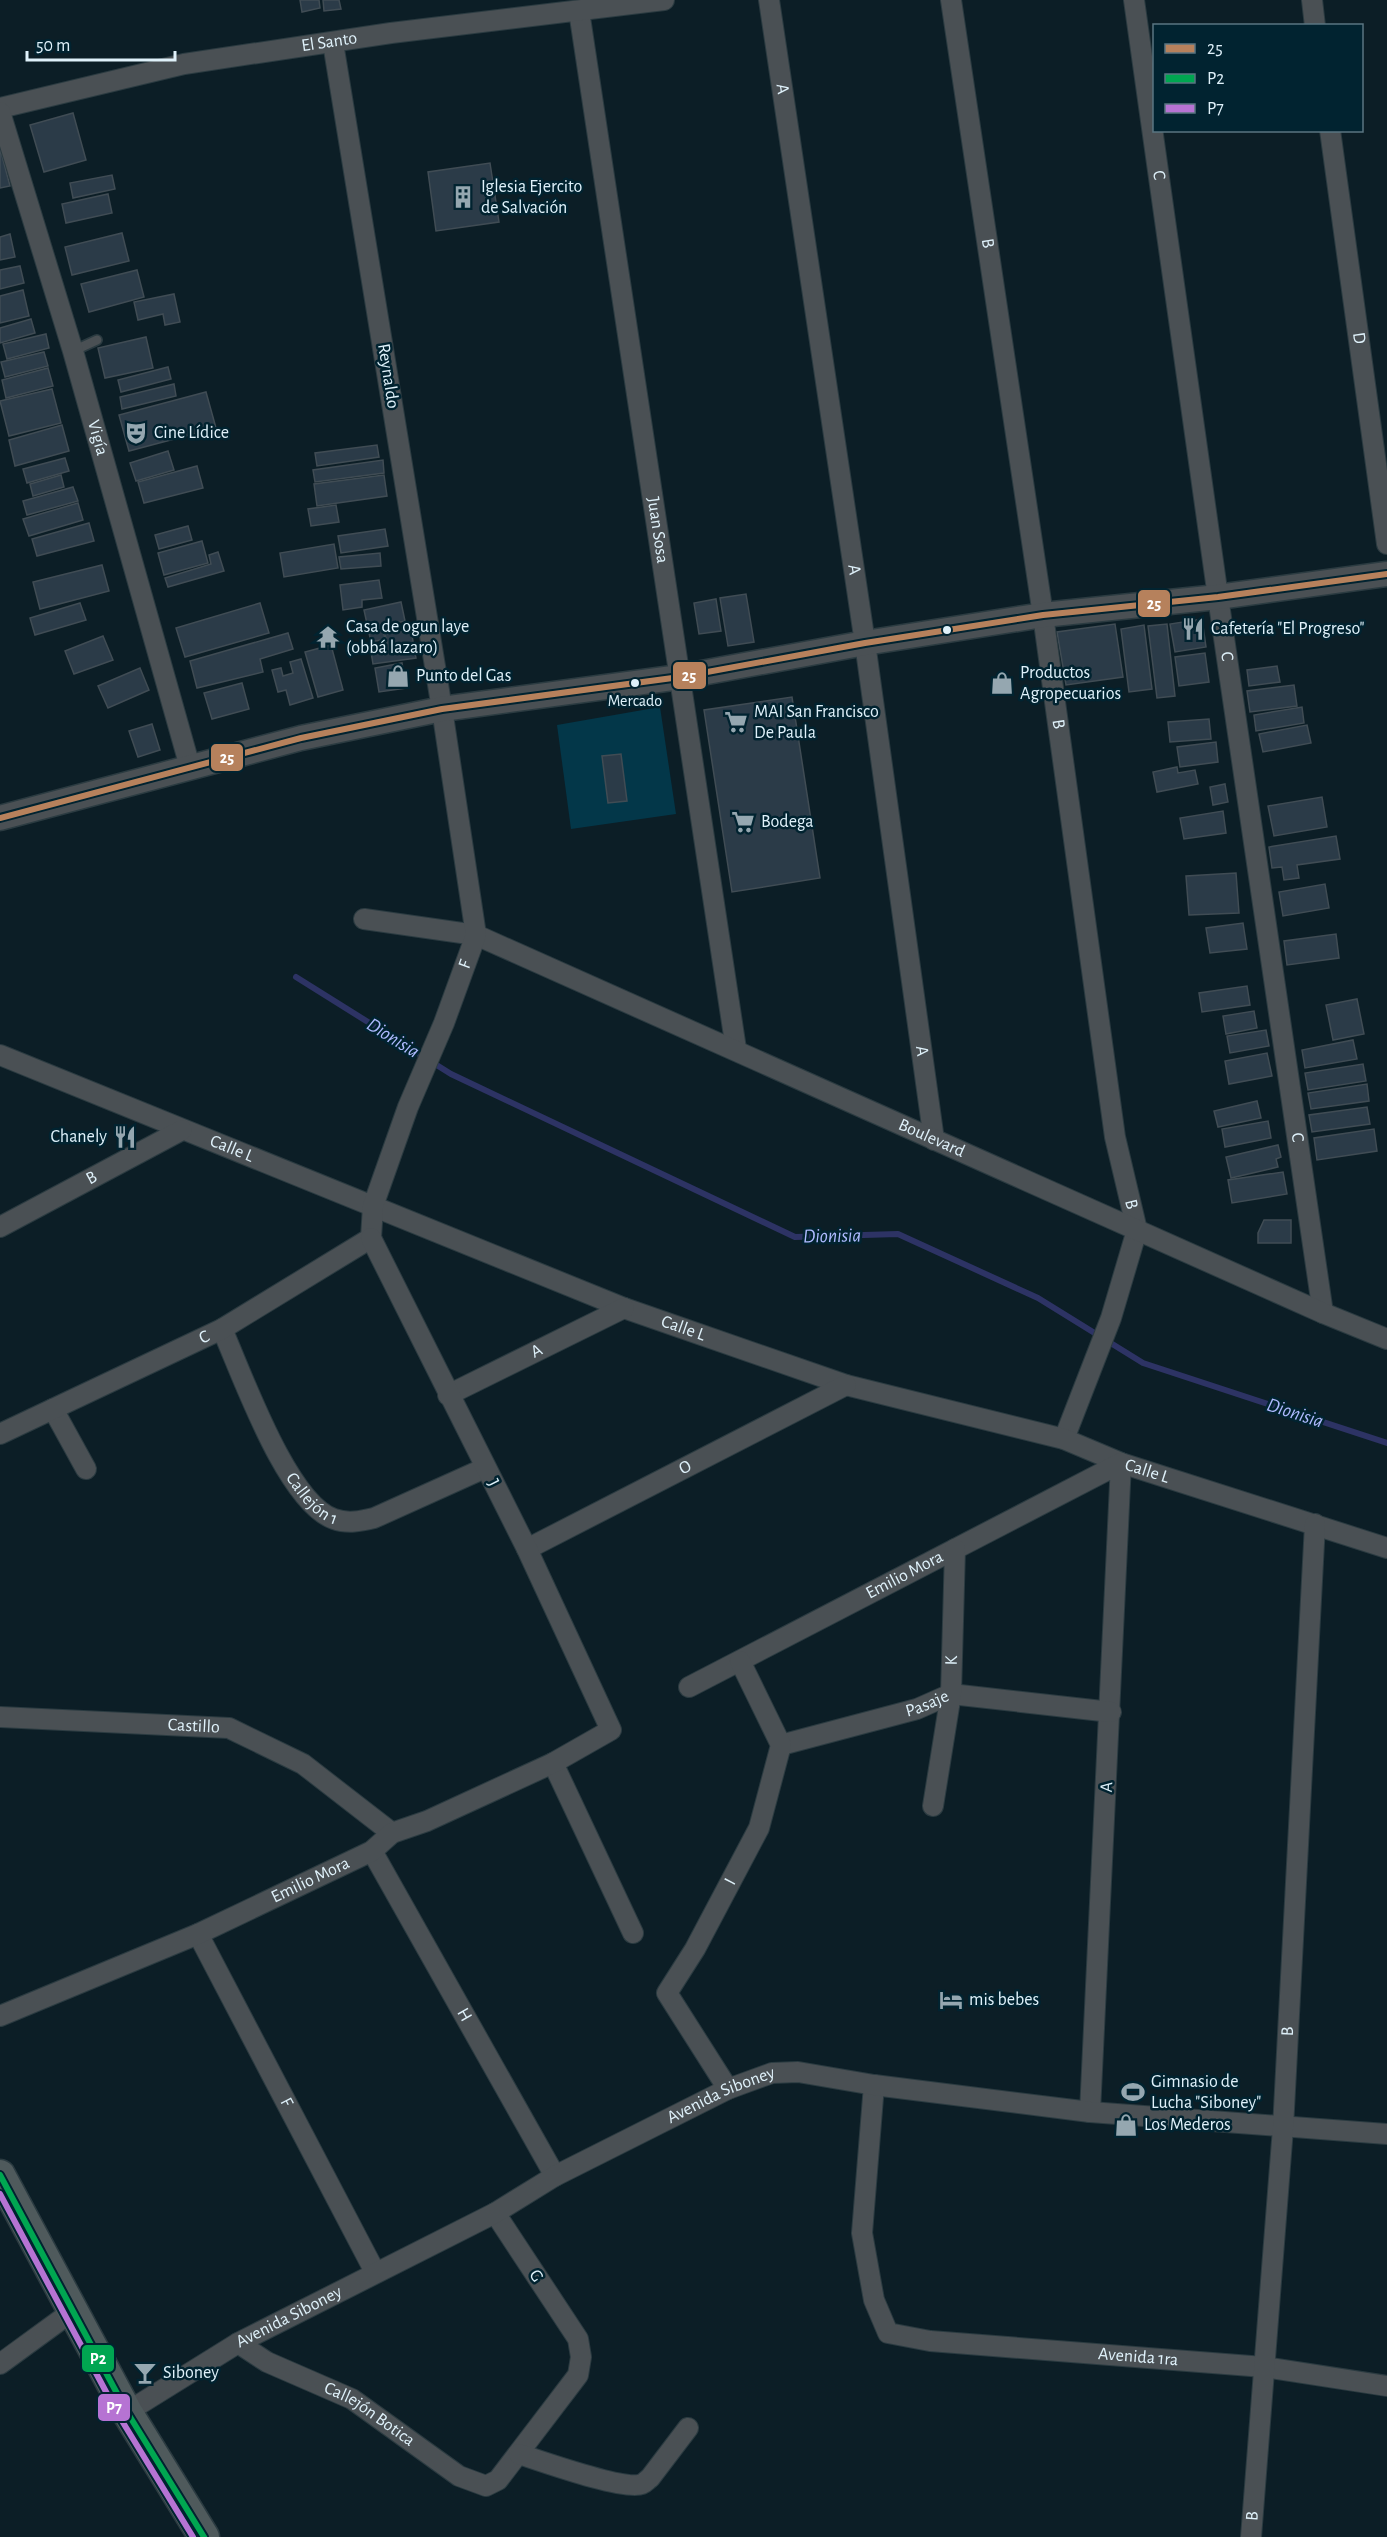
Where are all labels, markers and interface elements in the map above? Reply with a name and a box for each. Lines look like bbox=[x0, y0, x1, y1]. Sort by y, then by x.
scale bar bbox=[27, 24, 176, 62]
legend bbox=[1153, 24, 1363, 132]
street label: El Santo bbox=[300, 29, 358, 55]
text: 50 m bbox=[36, 37, 70, 55]
text: 25 bbox=[1207, 40, 1223, 58]
text: P2 bbox=[1207, 70, 1225, 88]
street label: A bbox=[773, 83, 792, 96]
text: P7 bbox=[1207, 100, 1224, 118]
street label: C bbox=[1149, 169, 1168, 181]
place label: Iglesia Ejercito de Salvación bbox=[481, 178, 583, 217]
building icon: Iglesia Ejercito de Salvación bbox=[450, 184, 476, 210]
street label: B bbox=[978, 237, 997, 249]
street label: D bbox=[1349, 331, 1368, 345]
street label: Reynaldo bbox=[374, 342, 402, 410]
street label: Vigía bbox=[84, 418, 111, 457]
theatre icon: Cine Lídice bbox=[123, 420, 149, 446]
place label: Cine Lídice bbox=[154, 424, 229, 442]
street label: Juan Sosa bbox=[644, 496, 671, 565]
street label: A bbox=[844, 563, 864, 577]
line badge: 25 bbox=[1137, 589, 1171, 618]
text: 25 bbox=[1147, 596, 1161, 612]
restaurant icon: Cafetería "El Progreso" bbox=[1180, 616, 1206, 642]
place label: Casa de ogun laye (obbá lazaro) bbox=[346, 618, 469, 657]
place label: Cafetería "El Progreso" bbox=[1211, 620, 1364, 638]
temple icon: Casa de ogun laye (obbá lazaro) bbox=[315, 624, 341, 650]
unlabelled marker bbox=[941, 624, 953, 636]
street label: C bbox=[1217, 651, 1236, 662]
line badge: 25 bbox=[672, 661, 707, 690]
shop icon: Punto del Gas bbox=[385, 663, 411, 689]
place label: Productos Agropecuarios bbox=[1020, 664, 1121, 703]
place label: Punto del Gas bbox=[416, 667, 511, 685]
text: 25 bbox=[682, 668, 696, 684]
shop icon: Productos Agropecuarios bbox=[989, 670, 1015, 696]
marker: Mercado bbox=[629, 677, 641, 689]
place label: Mercado bbox=[608, 693, 662, 709]
place label: MAI San Francisco De Paula bbox=[754, 703, 879, 742]
supermarket icon: MAI San Francisco De Paula bbox=[723, 709, 749, 735]
street label: B bbox=[1048, 718, 1068, 730]
line badge: 25 bbox=[210, 743, 244, 772]
text: 25 bbox=[220, 750, 234, 766]
supermarket icon: Bodega bbox=[730, 809, 756, 835]
place label: Bodega bbox=[761, 813, 814, 831]
street label: F bbox=[456, 957, 475, 971]
water label: Dionisia bbox=[363, 1014, 423, 1062]
street label: A bbox=[912, 1045, 931, 1058]
street label: Boulevard bbox=[896, 1116, 968, 1161]
restaurant icon: Chanely bbox=[112, 1124, 138, 1150]
place label: Chanely bbox=[50, 1128, 107, 1146]
street label: C bbox=[1288, 1131, 1307, 1143]
street label: Calle L bbox=[207, 1132, 257, 1166]
street label: B bbox=[83, 1168, 100, 1188]
street label: B bbox=[1121, 1198, 1141, 1211]
water label: Dionisia bbox=[803, 1225, 861, 1247]
street label: Calle L bbox=[659, 1313, 708, 1345]
street label: C bbox=[196, 1327, 212, 1348]
street label: A bbox=[528, 1340, 546, 1362]
water label: Dionisia bbox=[1264, 1395, 1326, 1431]
street label: Calle L bbox=[1123, 1456, 1172, 1487]
street label: O bbox=[676, 1457, 695, 1478]
street label: Callejón 1 bbox=[282, 1470, 340, 1528]
street label: J bbox=[484, 1476, 502, 1490]
street label: Emilio Mora bbox=[863, 1548, 946, 1603]
street label: K bbox=[943, 1655, 961, 1666]
street label: Pasaje bbox=[904, 1687, 952, 1721]
street label: Castillo bbox=[167, 1716, 220, 1737]
street label: A bbox=[1098, 1781, 1116, 1793]
street label: Emilio Mora bbox=[269, 1854, 353, 1907]
street label: I bbox=[721, 1875, 740, 1888]
hotel icon: mis bebes bbox=[938, 1987, 964, 2013]
place label: mis bebes bbox=[969, 1991, 1039, 2009]
street label: H bbox=[453, 2005, 475, 2025]
street label: B bbox=[1279, 2026, 1297, 2037]
street label: Avenida Siboney bbox=[664, 2064, 778, 2127]
place label: Gimnasio de Lucha "Siboney" bbox=[1151, 2073, 1261, 2112]
sports icon: Gimnasio de Lucha "Siboney" bbox=[1120, 2079, 1146, 2105]
street label: F bbox=[276, 2095, 296, 2110]
shop icon: Los Mederos bbox=[1113, 2112, 1139, 2138]
place label: Los Mederos bbox=[1144, 2116, 1231, 2134]
street label: G bbox=[526, 2267, 546, 2285]
street label: Avenida Siboney bbox=[233, 2283, 345, 2351]
line badge: P2 bbox=[81, 2344, 115, 2373]
street label: Avenida 1ra bbox=[1098, 2345, 1179, 2369]
text: P2 bbox=[90, 2351, 107, 2367]
bar icon: Siboney bbox=[132, 2360, 158, 2386]
place label: Siboney bbox=[163, 2364, 219, 2382]
street label: Callejón Botica bbox=[321, 2379, 418, 2450]
line badge: P7 bbox=[97, 2393, 131, 2422]
text: P7 bbox=[106, 2400, 122, 2416]
street label: B bbox=[1243, 2511, 1262, 2522]

